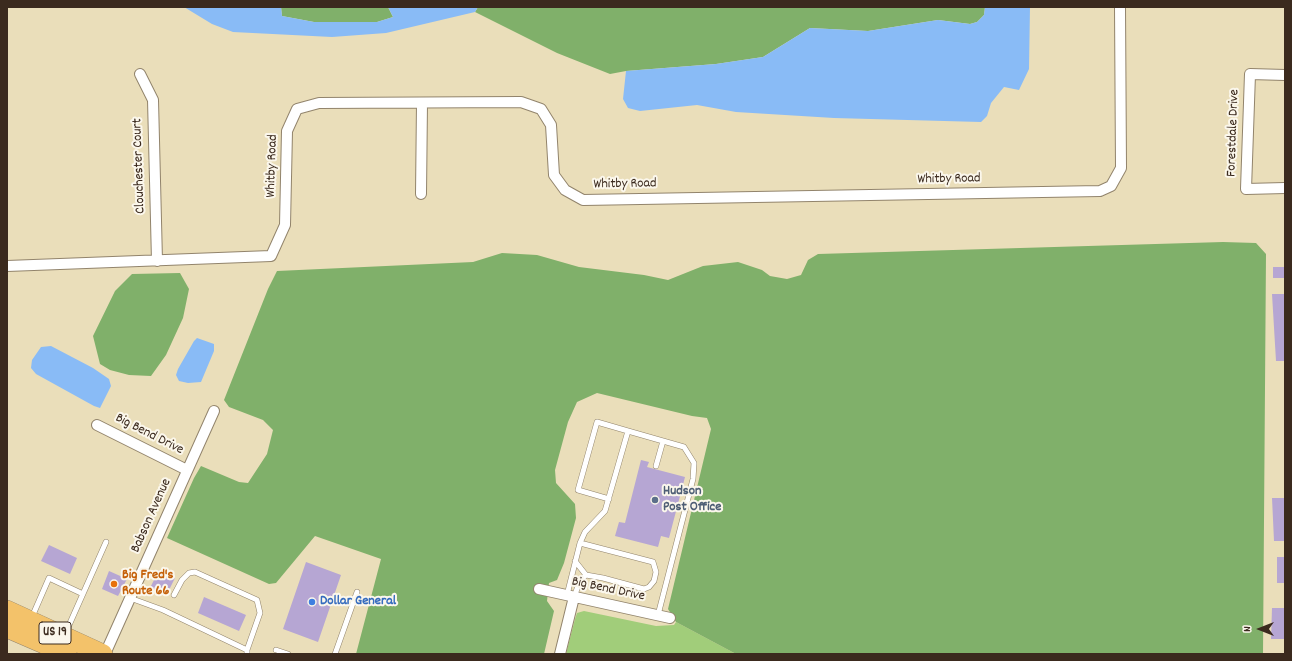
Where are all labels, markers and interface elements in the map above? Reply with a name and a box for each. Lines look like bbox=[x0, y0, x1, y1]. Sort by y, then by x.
street label: Forestdale Drive bbox=[1224, 89, 1244, 177]
street label: Clouchester Court bbox=[130, 118, 150, 214]
street label: Whitby Road bbox=[264, 134, 282, 198]
street label: Whitby Road bbox=[917, 171, 981, 189]
street label: Whitby Road bbox=[593, 176, 657, 194]
street label: Big Bend Drive bbox=[112, 411, 186, 459]
street label: Babson Avenue bbox=[128, 476, 176, 556]
place label: Hudson Post Office bbox=[663, 484, 721, 516]
marker: Hudson Post Office bbox=[650, 495, 660, 505]
place label: Big Fred's Route 66 bbox=[122, 568, 173, 600]
street label: Big Bend Drive bbox=[570, 574, 646, 606]
marker: Big Fred's Route 66 bbox=[109, 579, 119, 589]
place label: Dollar General bbox=[320, 594, 396, 610]
marker: Dollar General bbox=[307, 597, 317, 607]
north arrow bbox=[1240, 609, 1280, 649]
road number: US 19 bbox=[39, 622, 71, 644]
text: N bbox=[1240, 626, 1256, 632]

